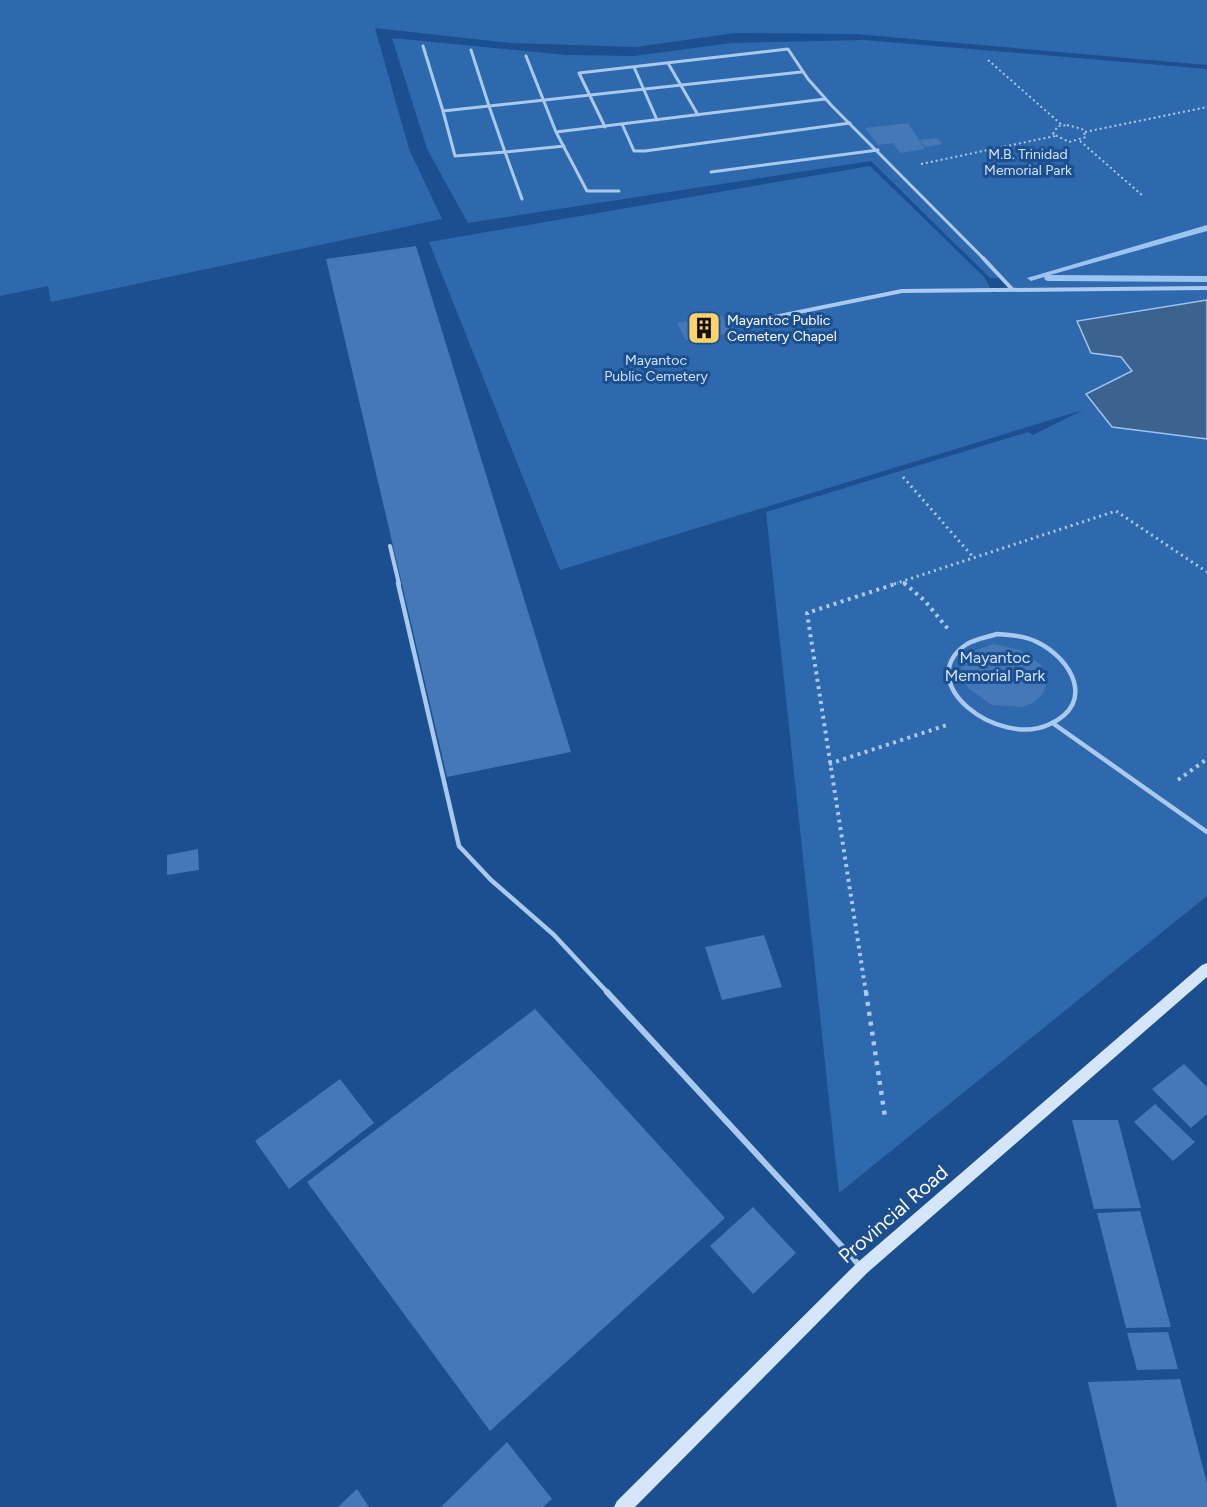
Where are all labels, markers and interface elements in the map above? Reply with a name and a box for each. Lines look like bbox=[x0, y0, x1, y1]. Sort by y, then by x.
park label: M.B. Trinidad Memorial Park bbox=[984, 146, 1072, 179]
building icon: Mayantoc Public Cemetery Chapel bbox=[686, 310, 722, 346]
place label: Mayantoc Public Cemetery Chapel bbox=[727, 312, 837, 345]
park label: Mayantoc Public Cemetery bbox=[604, 352, 708, 385]
park label: Mayantoc Memorial Park bbox=[945, 648, 1045, 685]
street label: Provincial Road bbox=[833, 1160, 953, 1268]

